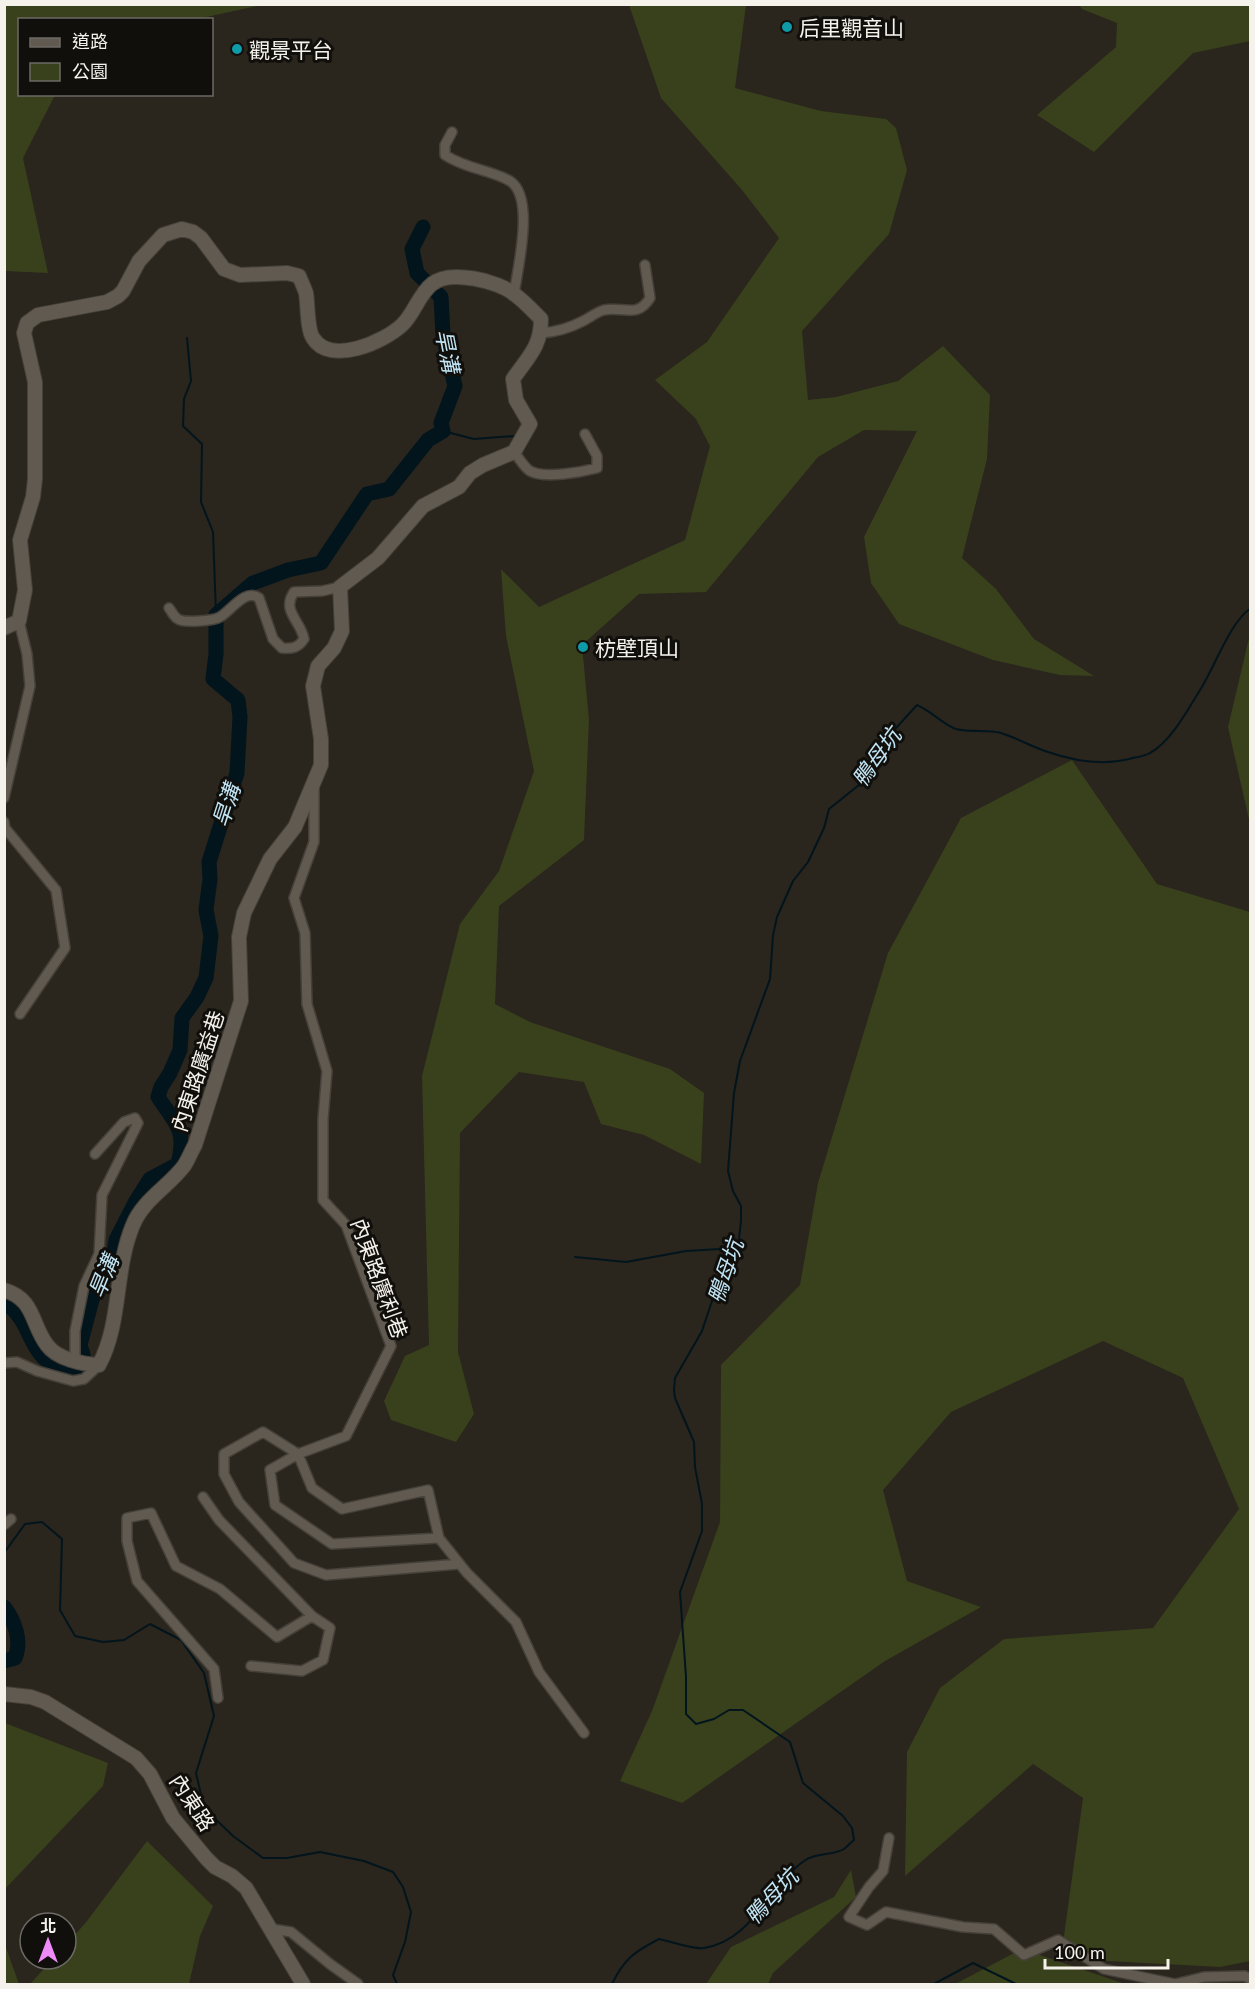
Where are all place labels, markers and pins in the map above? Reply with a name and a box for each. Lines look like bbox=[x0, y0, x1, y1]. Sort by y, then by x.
place label: 后里觀音山 bbox=[799, 15, 904, 40]
marker: 后里觀音山 bbox=[780, 20, 794, 34]
place label: 觀景平台 bbox=[249, 37, 333, 62]
marker: 觀景平台 bbox=[230, 42, 244, 56]
place label: 枋壁頂山 bbox=[595, 635, 679, 660]
marker: 枋壁頂山 bbox=[576, 640, 590, 654]

